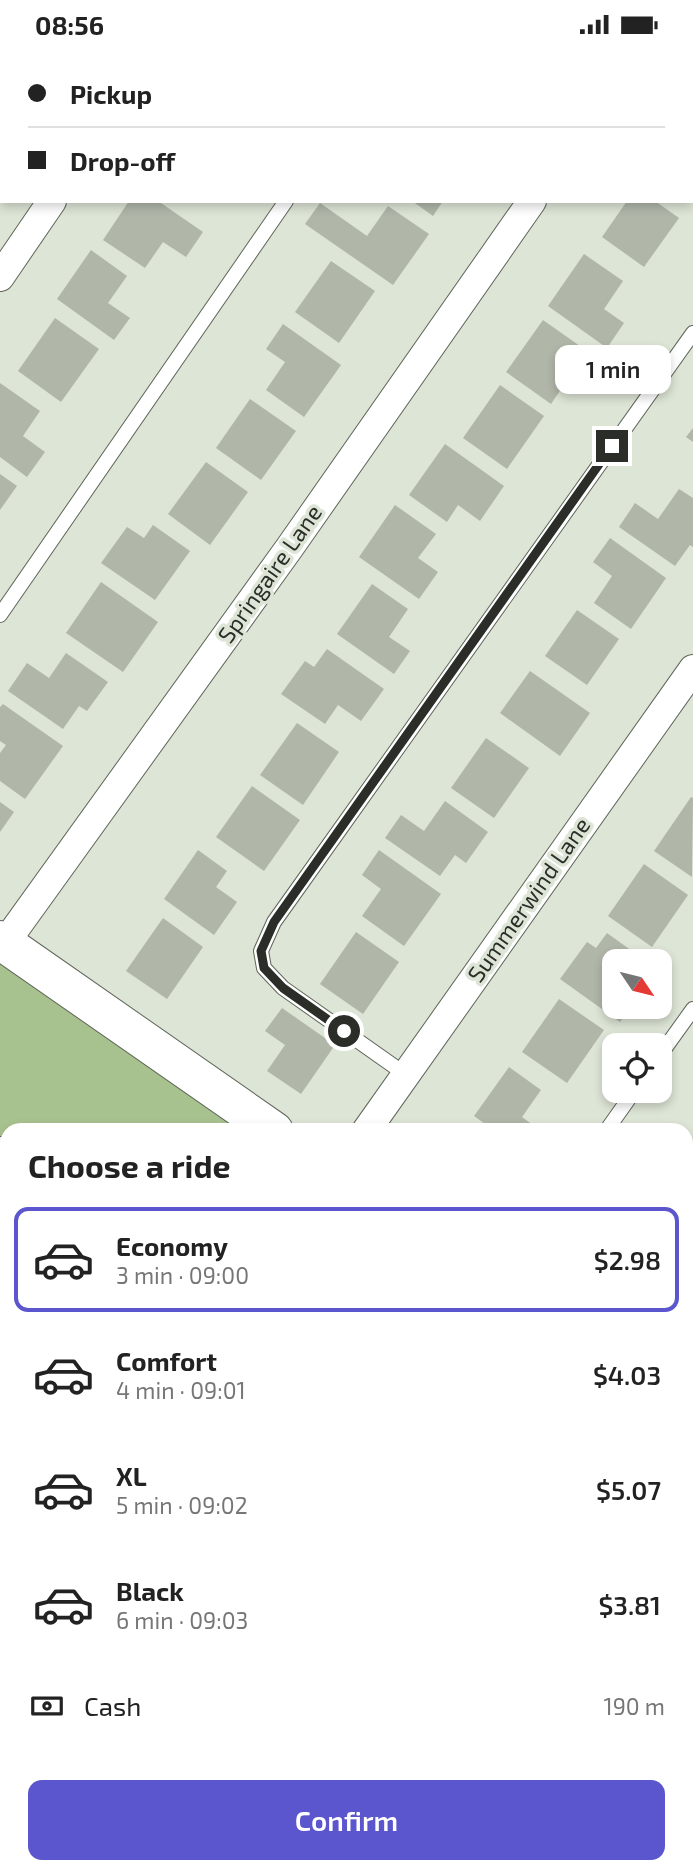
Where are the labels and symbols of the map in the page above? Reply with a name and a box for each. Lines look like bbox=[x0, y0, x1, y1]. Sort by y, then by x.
callout: 1 min bbox=[554, 345, 670, 393]
route end bbox=[596, 430, 628, 462]
street label: Springaire Lane bbox=[211, 499, 327, 648]
street label: Summerwind Lane bbox=[461, 812, 595, 987]
north arrow bbox=[602, 949, 672, 1019]
route start bbox=[328, 1015, 360, 1047]

